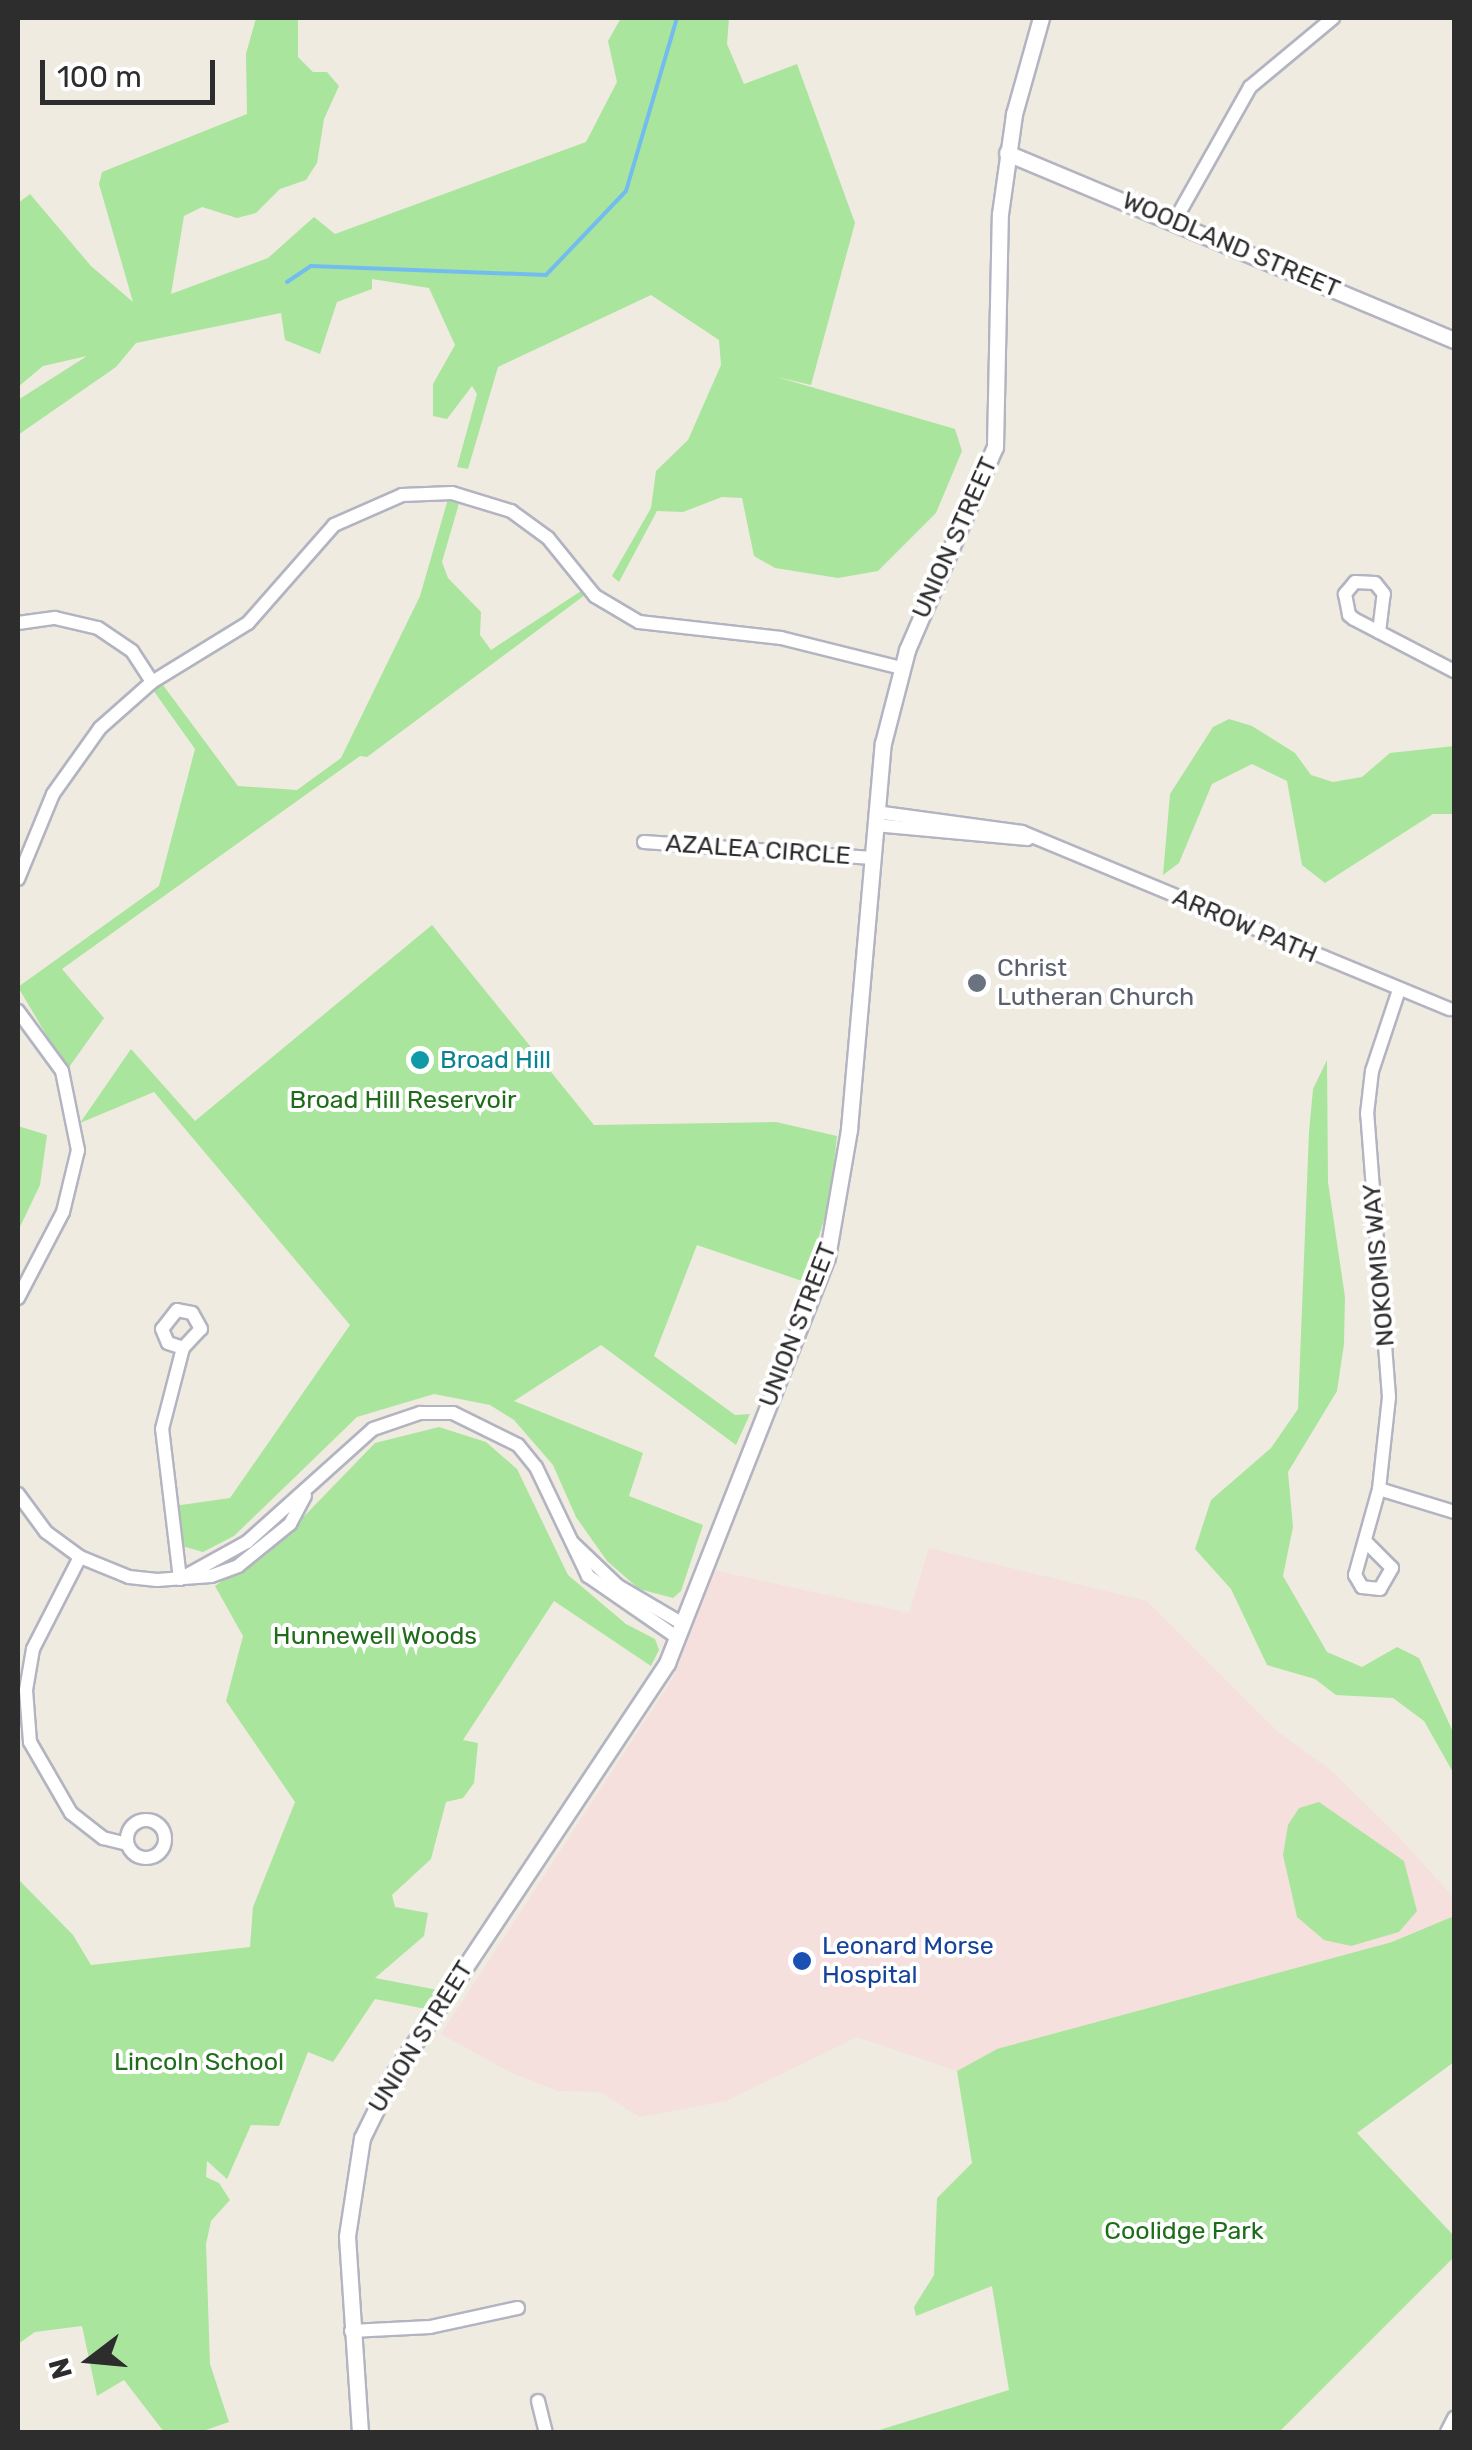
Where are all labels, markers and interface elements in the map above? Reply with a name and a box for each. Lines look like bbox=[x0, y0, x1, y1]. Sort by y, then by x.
scale bar bbox=[45, 40, 220, 102]
text: 100 m bbox=[57, 59, 142, 95]
street label: WOODLAND STREET bbox=[1118, 186, 1344, 304]
street label: UNION STREET bbox=[906, 453, 1004, 623]
street label: AZALEA CIRCLE bbox=[664, 829, 852, 871]
street label: ARROW PATH bbox=[1168, 882, 1322, 970]
place label: Christ Lutheran Church bbox=[997, 954, 1194, 1013]
marker: Christ Lutheran Church bbox=[966, 972, 988, 994]
place label: Broad Hill bbox=[440, 1045, 551, 1075]
marker: Broad Hill bbox=[409, 1049, 431, 1071]
park label: Broad Hill Reservoir bbox=[289, 1085, 517, 1115]
street label: NOKOMIS WAY bbox=[1357, 1182, 1401, 1348]
street label: UNION STREET bbox=[753, 1239, 843, 1411]
park label: Hunnewell Woods bbox=[273, 1621, 477, 1651]
place label: Leonard Morse Hospital bbox=[822, 1932, 994, 1991]
marker: Leonard Morse Hospital bbox=[791, 1950, 813, 1972]
street label: UNION STREET bbox=[362, 1956, 480, 2118]
park label: Lincoln School bbox=[114, 2047, 284, 2077]
park label: Coolidge Park bbox=[1104, 2216, 1264, 2246]
north arrow bbox=[40, 2310, 140, 2410]
text: N bbox=[42, 2354, 79, 2383]

